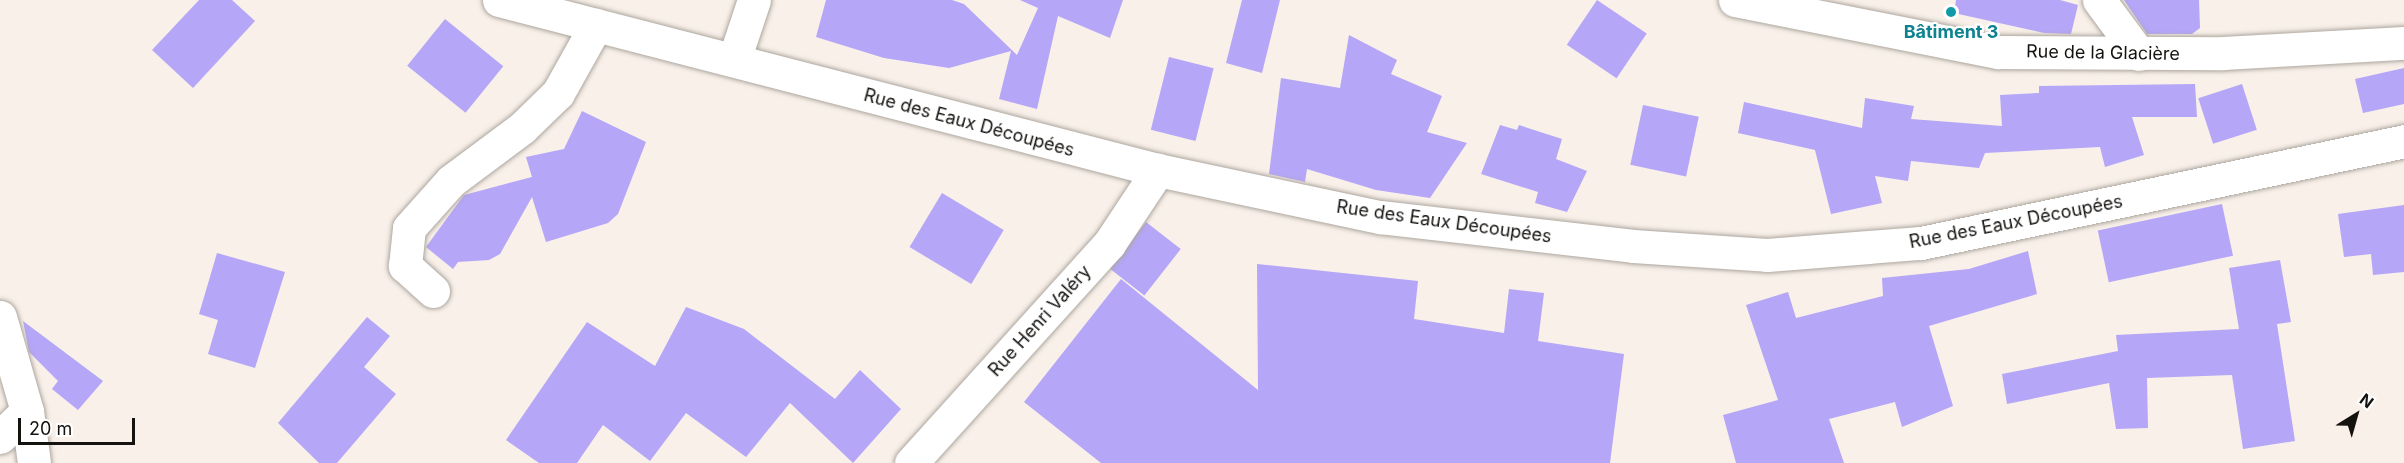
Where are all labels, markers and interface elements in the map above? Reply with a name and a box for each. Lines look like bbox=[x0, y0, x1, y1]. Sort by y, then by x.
marker: Bâtiment 3 bbox=[1944, 5, 1958, 19]
place label: Bâtiment 3 bbox=[1904, 21, 1998, 43]
street label: Rue de la Glacière bbox=[2026, 41, 2180, 65]
street label: Rue des Eaux Découpées bbox=[861, 84, 1077, 162]
street label: Rue des Eaux Découpées bbox=[1907, 191, 2125, 253]
street label: Rue des Eaux Découpées bbox=[1335, 196, 1553, 248]
street label: Rue Henri Valéry bbox=[984, 261, 1096, 381]
north arrow bbox=[2326, 385, 2386, 445]
text: N bbox=[2356, 389, 2378, 412]
scale bar bbox=[21, 406, 138, 444]
text: 20 m bbox=[29, 418, 72, 439]

